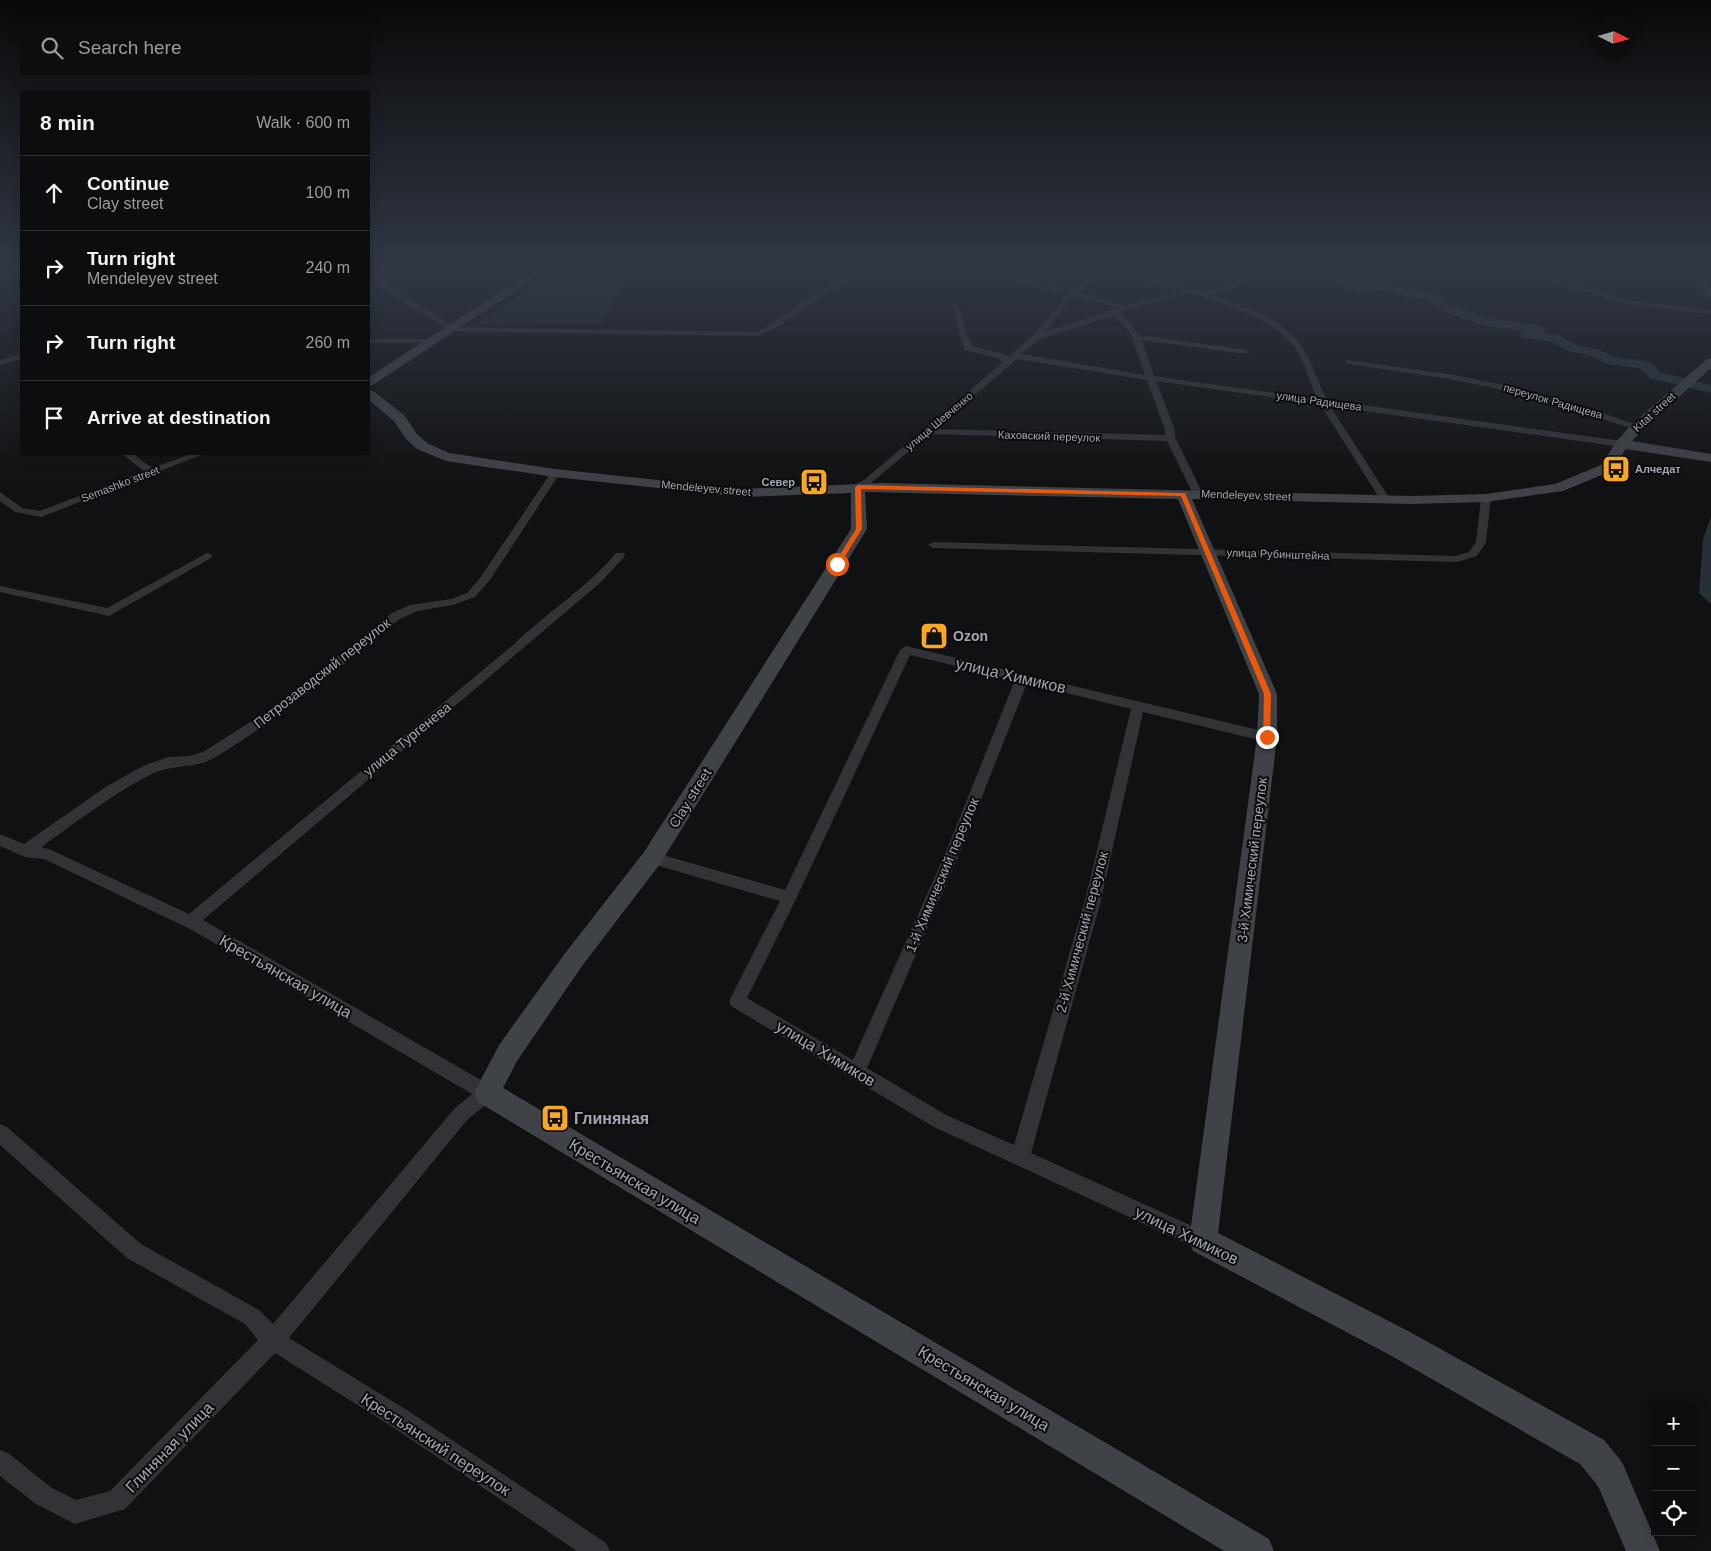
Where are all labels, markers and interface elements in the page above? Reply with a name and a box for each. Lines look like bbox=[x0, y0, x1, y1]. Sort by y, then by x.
north arrow bbox=[1591, 15, 1636, 60]
search box bbox=[20, 20, 370, 75]
icon: search bbox=[38, 34, 66, 62]
text: Search here bbox=[78, 37, 182, 58]
text: 8 min bbox=[40, 111, 95, 134]
text: Walk · 600 m bbox=[256, 114, 350, 131]
text: Continue bbox=[87, 173, 169, 194]
icon: ahead bbox=[40, 179, 68, 207]
text: 100 m bbox=[306, 184, 350, 201]
text: Clay street bbox=[87, 195, 163, 212]
text: Turn right bbox=[87, 248, 175, 269]
icon: right bbox=[40, 254, 68, 282]
text: 240 m bbox=[306, 259, 350, 276]
text: Mendeleyev street bbox=[87, 270, 218, 287]
icon: right bbox=[40, 329, 68, 357]
text: Turn right bbox=[87, 332, 175, 353]
text: 260 m bbox=[306, 334, 350, 351]
street label: переулок Радищева bbox=[1502, 381, 1605, 421]
street label: улица Шевченко bbox=[903, 389, 975, 453]
street label: улица Радищева bbox=[1276, 389, 1363, 413]
street label: Kitat street bbox=[1630, 390, 1678, 434]
icon: arrive bbox=[40, 404, 68, 432]
text: Arrive at destination bbox=[87, 407, 271, 428]
street label: Каховский переулок bbox=[998, 428, 1101, 444]
bus stop icon: Алчедат bbox=[1601, 454, 1631, 484]
place label: Алчедат bbox=[1635, 463, 1681, 475]
street label: Semashko street bbox=[79, 464, 161, 504]
bus stop icon: Север bbox=[799, 467, 829, 497]
place label: Север bbox=[761, 476, 795, 488]
street label: Mendeleyev street bbox=[661, 478, 751, 498]
street label: Mendeleyev street bbox=[1201, 487, 1291, 503]
street label: улица Рубинштейна bbox=[1226, 546, 1331, 562]
route start bbox=[826, 553, 849, 576]
street label: Петрозаводский переулок bbox=[251, 614, 394, 731]
shop icon: Ozon bbox=[919, 621, 949, 651]
place label: Ozon bbox=[953, 628, 988, 644]
street label: улица Химиков bbox=[954, 655, 1068, 696]
street label: улица Тургенева bbox=[360, 699, 454, 779]
route end bbox=[1256, 726, 1279, 749]
street label: Clay street bbox=[665, 765, 715, 831]
street label: 3-й Химический переулок bbox=[1234, 776, 1270, 943]
street label: 1-й Химический переулок bbox=[902, 795, 982, 955]
street label: 2-й Химический переулок bbox=[1053, 849, 1111, 1014]
street label: Крестьянская улица bbox=[217, 932, 355, 1021]
street label: улица Химиков bbox=[773, 1017, 878, 1090]
bus stop icon: Глиняная bbox=[540, 1103, 570, 1133]
place label: Глиняная bbox=[574, 1110, 649, 1127]
street label: Крестьянская улица bbox=[566, 1136, 703, 1227]
street label: улица Химиков bbox=[1132, 1203, 1241, 1268]
street label: Крестьянская улица bbox=[915, 1343, 1052, 1434]
street label: Крестьянский переулок bbox=[358, 1390, 514, 1499]
street label: Глиняная улица bbox=[122, 1399, 217, 1496]
map controls bbox=[1651, 1401, 1696, 1536]
button: + bbox=[1651, 1401, 1696, 1446]
button: − bbox=[1651, 1446, 1696, 1491]
button: locate bbox=[1651, 1491, 1696, 1536]

